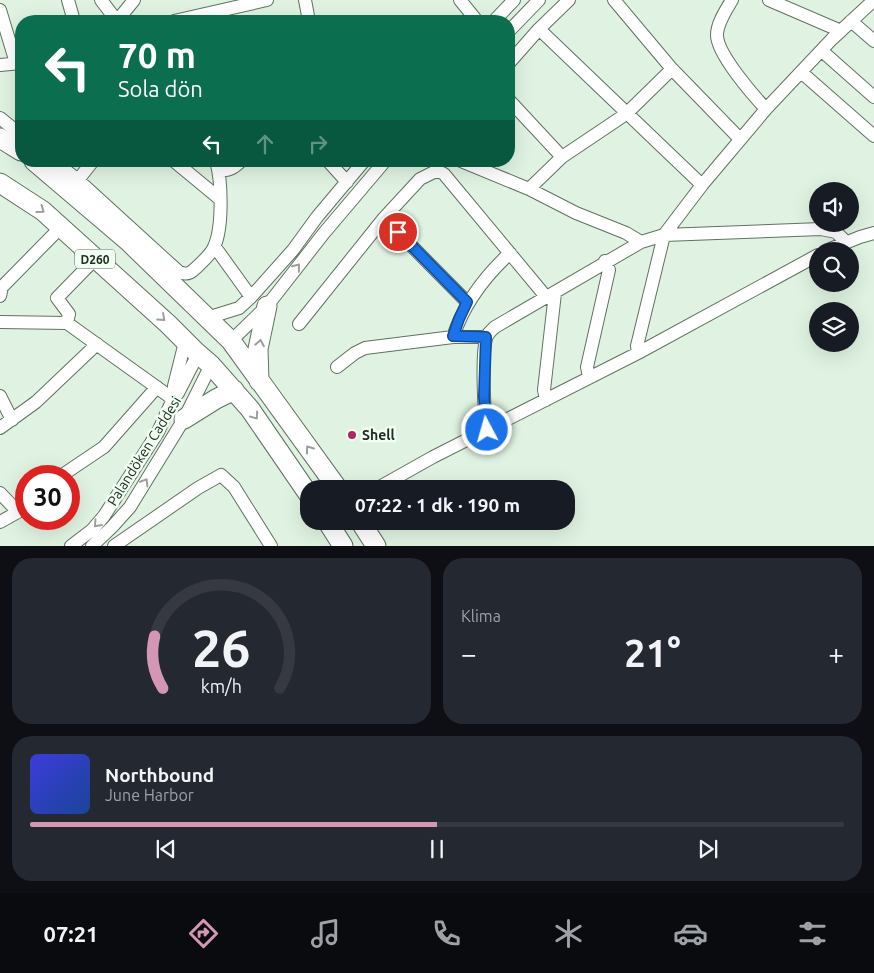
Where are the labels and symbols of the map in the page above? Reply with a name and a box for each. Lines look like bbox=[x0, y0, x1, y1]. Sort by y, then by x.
one-way arrow bbox=[35, 204, 45, 213]
pin bbox=[377, 211, 419, 253]
road number: D260 bbox=[75, 250, 115, 268]
one-way arrow bbox=[292, 264, 300, 273]
one-way arrow bbox=[156, 312, 165, 321]
one-way arrow bbox=[254, 338, 264, 347]
street label: Palandöken Caddesi bbox=[104, 393, 184, 509]
position arrow bbox=[460, 403, 512, 455]
one-way arrow bbox=[248, 410, 258, 419]
place label: Shell bbox=[362, 427, 395, 443]
marker: Shell bbox=[346, 429, 358, 441]
one-way arrow bbox=[307, 446, 315, 455]
speed limit sign: 30 bbox=[15, 465, 80, 530]
one-way arrow bbox=[139, 478, 149, 487]
one-way arrow bbox=[93, 519, 102, 528]

